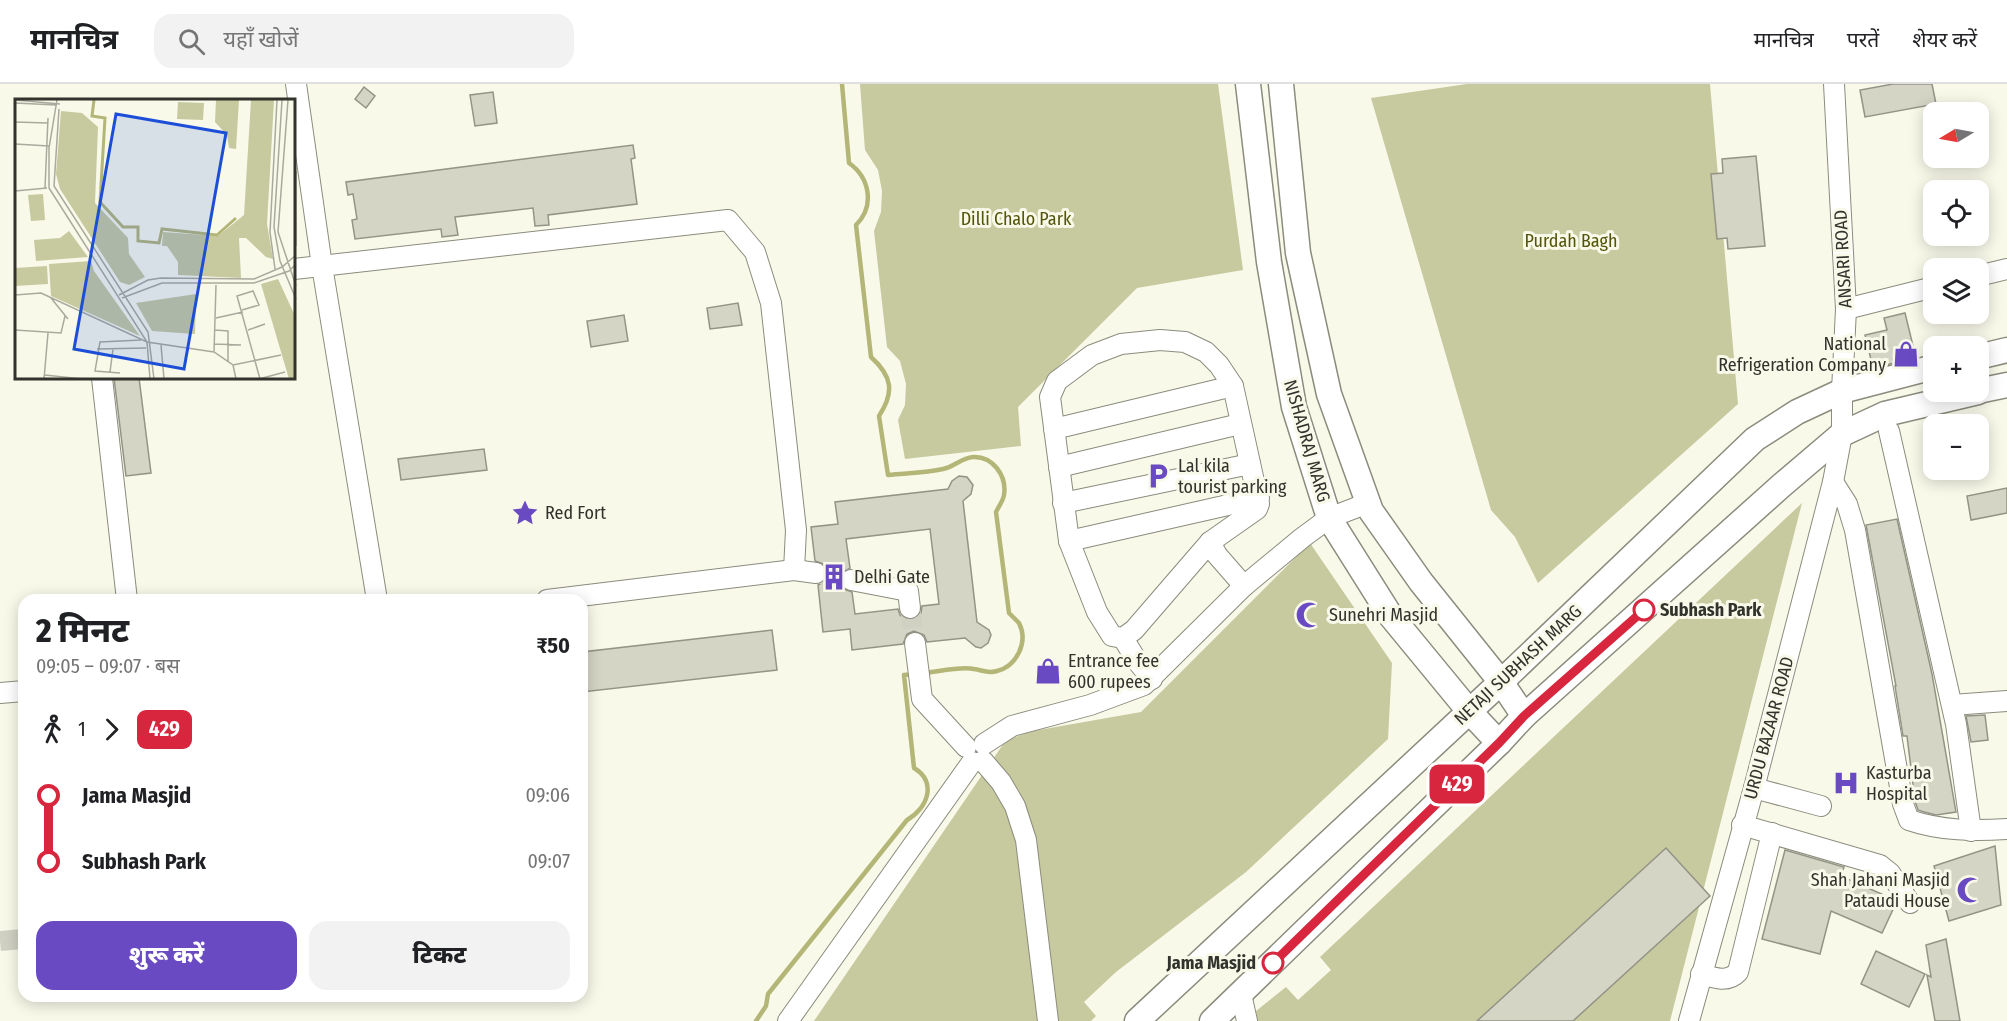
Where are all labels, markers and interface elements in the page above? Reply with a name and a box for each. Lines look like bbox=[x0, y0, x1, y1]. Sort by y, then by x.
search box bbox=[154, 14, 574, 68]
text: मानचित्र bbox=[30, 23, 118, 56]
icon: search bbox=[175, 25, 208, 58]
text: यहाँ खोजें bbox=[223, 26, 299, 53]
text: मानचित्र bbox=[1754, 27, 1814, 53]
text: परतें bbox=[1847, 27, 1879, 53]
text: शेयर करें bbox=[1912, 27, 1977, 53]
inset map bbox=[15, 99, 296, 380]
north arrow bbox=[1923, 102, 1989, 168]
map controls bbox=[1923, 102, 1989, 480]
button: locate bbox=[1923, 180, 1989, 246]
park label: Dilli Chalo Park bbox=[961, 208, 1072, 230]
street label: ANSARI ROAD bbox=[1829, 209, 1857, 309]
park label: Purdah Bagh bbox=[1525, 230, 1617, 252]
button: layers bbox=[1923, 258, 1989, 324]
place label: National Refrigeration Company bbox=[1718, 333, 1886, 376]
button: + bbox=[1923, 336, 1989, 402]
shop icon: National Refrigeration Company bbox=[1891, 339, 1921, 369]
street label: NISHADRAJ MARG bbox=[1279, 377, 1335, 505]
button: − bbox=[1923, 414, 1989, 480]
place label: Lal kila tourist parking bbox=[1178, 455, 1287, 498]
parking icon: Lal kila tourist parking bbox=[1143, 461, 1173, 491]
place icon: Red Fort bbox=[510, 498, 540, 528]
place label: Red Fort bbox=[545, 502, 606, 524]
building icon: Delhi Gate bbox=[819, 562, 849, 592]
place label: Delhi Gate bbox=[854, 566, 930, 588]
marker: Subhash Park bbox=[1633, 599, 1655, 621]
place label: Subhash Park bbox=[1660, 599, 1762, 621]
mosque icon: Sunehri Masjid bbox=[1294, 600, 1324, 630]
street label: NETAJI SUBHASH MARG bbox=[1450, 600, 1586, 730]
place label: Sunehri Masjid bbox=[1329, 604, 1438, 626]
text: 2 मिनट bbox=[36, 611, 129, 651]
text: ₹50 bbox=[536, 632, 570, 659]
place label: Entrance fee 600 rupees bbox=[1068, 650, 1159, 693]
text: 09:05 – 09:07 · बस bbox=[36, 654, 180, 678]
street label: URDU BAZAAR ROAD bbox=[1739, 654, 1799, 802]
shop icon: Entrance fee 600 rupees bbox=[1033, 656, 1063, 686]
icon: walk bbox=[36, 713, 69, 746]
icon: forward bbox=[95, 713, 128, 746]
text: 429 bbox=[149, 716, 180, 742]
text: 1 bbox=[78, 717, 86, 741]
place label: Kasturba Hospital bbox=[1866, 762, 1932, 805]
line badge: 429 bbox=[1422, 764, 1492, 804]
hospital icon: Kasturba Hospital bbox=[1831, 768, 1861, 798]
text: 429 bbox=[1441, 771, 1473, 797]
text: Jama Masjid bbox=[82, 782, 191, 809]
text: 09:06 bbox=[525, 783, 570, 807]
text: Subhash Park bbox=[82, 848, 206, 875]
text: 09:07 bbox=[528, 849, 570, 873]
place label: Shah Jahani Masjid Pataudi House bbox=[1811, 869, 1950, 912]
mosque icon: Shah Jahani Masjid Pataudi House bbox=[1955, 875, 1985, 905]
button: शुरू करें bbox=[36, 921, 297, 990]
button: टिकट bbox=[309, 921, 570, 990]
place label: Jama Masjid bbox=[1166, 952, 1256, 974]
marker: Jama Masjid bbox=[1262, 952, 1284, 974]

